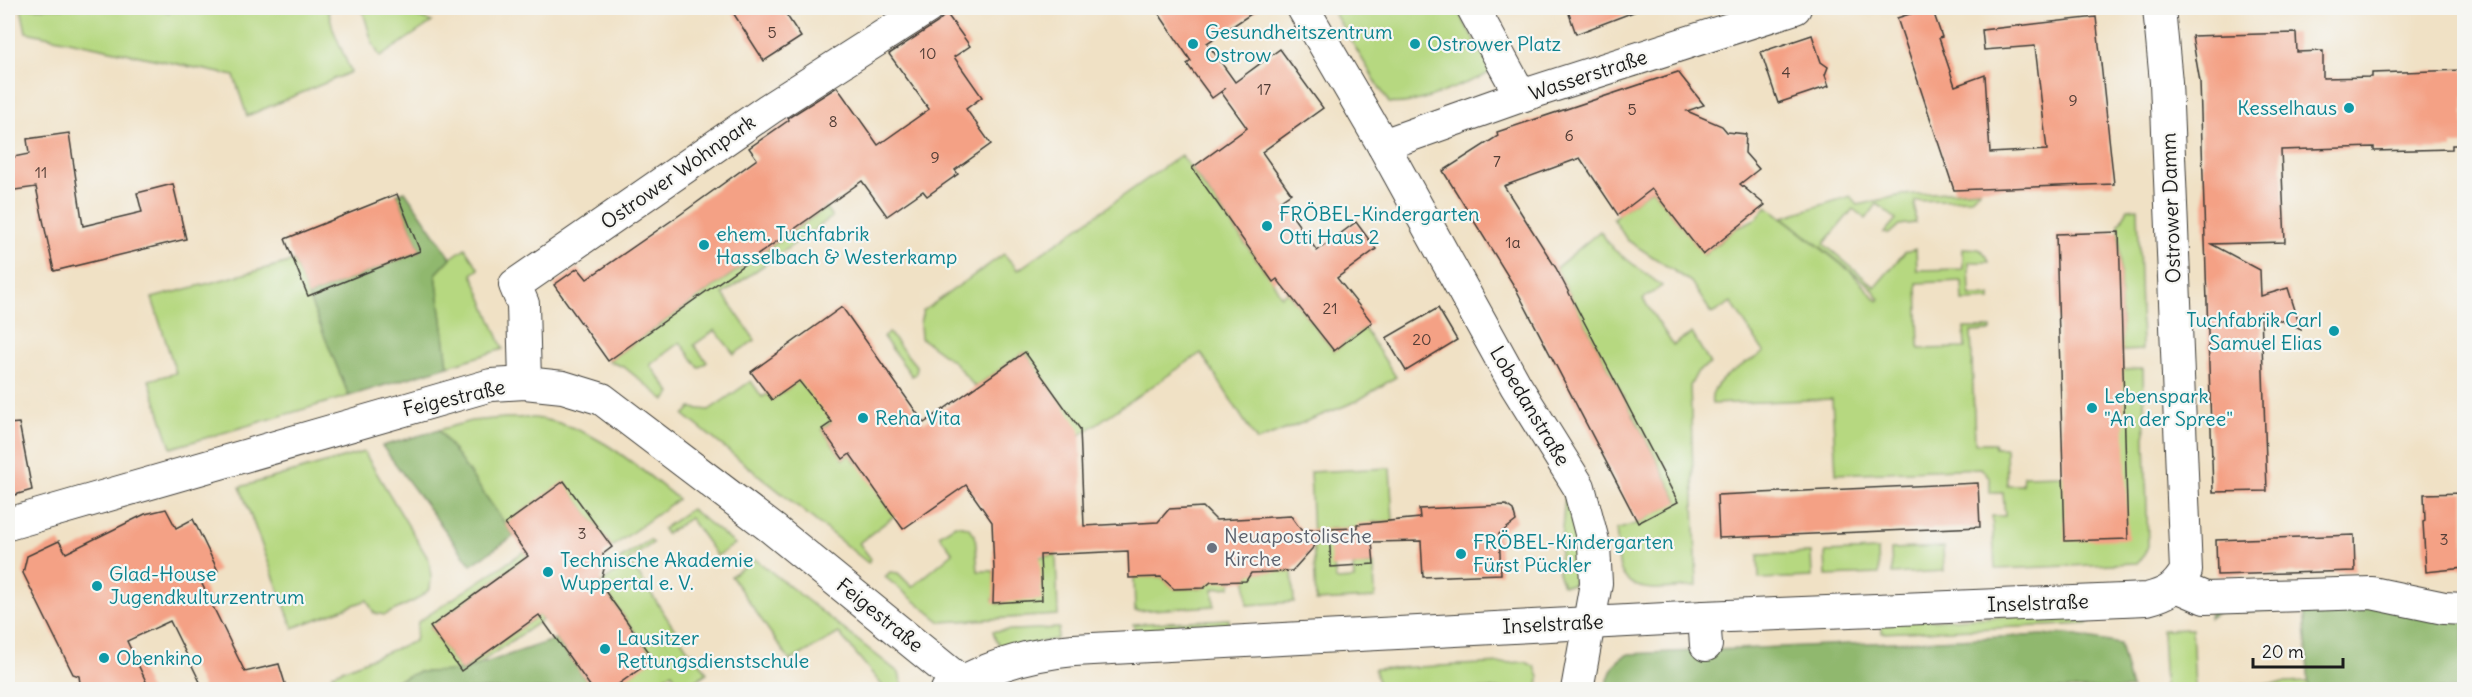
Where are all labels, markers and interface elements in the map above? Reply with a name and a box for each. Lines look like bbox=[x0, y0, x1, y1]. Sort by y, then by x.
place label: Gesundheitszentrum Ostrow bbox=[1205, 19, 1392, 67]
house number: 5 bbox=[767, 22, 777, 42]
place label: Ostrower Platz bbox=[1427, 31, 1561, 56]
marker: Gesundheitszentrum Ostrow bbox=[1186, 37, 1200, 51]
marker: Ostrower Platz bbox=[1408, 37, 1422, 51]
house number: 10 bbox=[920, 43, 936, 63]
street label: Wasserstraße bbox=[1526, 44, 1650, 105]
house number: 4 bbox=[1781, 62, 1791, 82]
house number: 17 bbox=[1257, 79, 1271, 99]
house number: 9 bbox=[2068, 90, 2078, 110]
place label: Kesselhaus bbox=[2237, 95, 2337, 120]
house number: 5 bbox=[1627, 99, 1637, 119]
marker: Kesselhaus bbox=[2342, 101, 2356, 115]
street label: Ostrower Wohnpark bbox=[596, 109, 760, 234]
house number: 8 bbox=[828, 111, 838, 131]
house number: 6 bbox=[1564, 125, 1574, 145]
street label: Ostrower Damm bbox=[2155, 132, 2186, 284]
house number: 9 bbox=[930, 147, 940, 167]
house number: 7 bbox=[1493, 151, 1501, 171]
house number: 11 bbox=[35, 162, 47, 182]
place label: FRÖBEL-Kindergarten Otti Haus 2 bbox=[1279, 201, 1480, 249]
marker: FRÖBEL-Kindergarten Otti Haus 2 bbox=[1260, 219, 1274, 233]
place label: ehem. Tuchfabrik Hasselbach & Westerkamp bbox=[716, 221, 957, 269]
house number: 1a bbox=[1505, 232, 1521, 252]
marker: ehem. Tuchfabrik Hasselbach & Westerkamp bbox=[697, 238, 711, 252]
house number: 21 bbox=[1322, 298, 1338, 318]
place label: Tuchfabrik Carl Samuel Elias bbox=[2186, 307, 2322, 355]
marker: Tuchfabrik Carl Samuel Elias bbox=[2327, 324, 2341, 338]
house number: 20 bbox=[1412, 329, 1432, 349]
street label: Lobedanstraße bbox=[1485, 341, 1576, 470]
street label: Feigestraße bbox=[400, 374, 508, 421]
place label: Lebenspark "An der Spree" bbox=[2104, 383, 2233, 431]
marker: Lebenspark "An der Spree" bbox=[2085, 401, 2099, 415]
place label: Reha Vita bbox=[875, 405, 961, 430]
marker: Reha Vita bbox=[856, 411, 870, 425]
house number: 3 bbox=[577, 523, 587, 543]
place label: Neuapostolische Kirche bbox=[1224, 523, 1372, 571]
place label: FRÖBEL-Kindergarten Fürst Pückler bbox=[1473, 529, 1674, 577]
house number: 3 bbox=[2439, 529, 2449, 549]
marker: Neuapostolische Kirche bbox=[1205, 541, 1219, 555]
place label: Technische Akademie Wuppertal e. V. bbox=[560, 547, 753, 595]
marker: FRÖBEL-Kindergarten Fürst Pückler bbox=[1454, 547, 1468, 561]
place label: Glad-House Jugendkulturzentrum bbox=[109, 561, 304, 609]
marker: Technische Akademie Wuppertal e. V. bbox=[541, 565, 555, 579]
street label: Feigestraße bbox=[832, 572, 929, 657]
marker: Glad-House Jugendkulturzentrum bbox=[90, 579, 104, 593]
street label: Inselstraße bbox=[1987, 588, 2089, 617]
street label: Inselstraße bbox=[1502, 608, 1604, 639]
place label: Lausitzer Rettungsdienstschule bbox=[617, 625, 809, 673]
scale bar bbox=[2253, 631, 2343, 669]
text: 20 m bbox=[2262, 640, 2304, 663]
marker: Lausitzer Rettungsdienstschule bbox=[598, 642, 612, 656]
place label: Obenkino bbox=[116, 645, 202, 670]
marker: Obenkino bbox=[97, 651, 111, 665]

